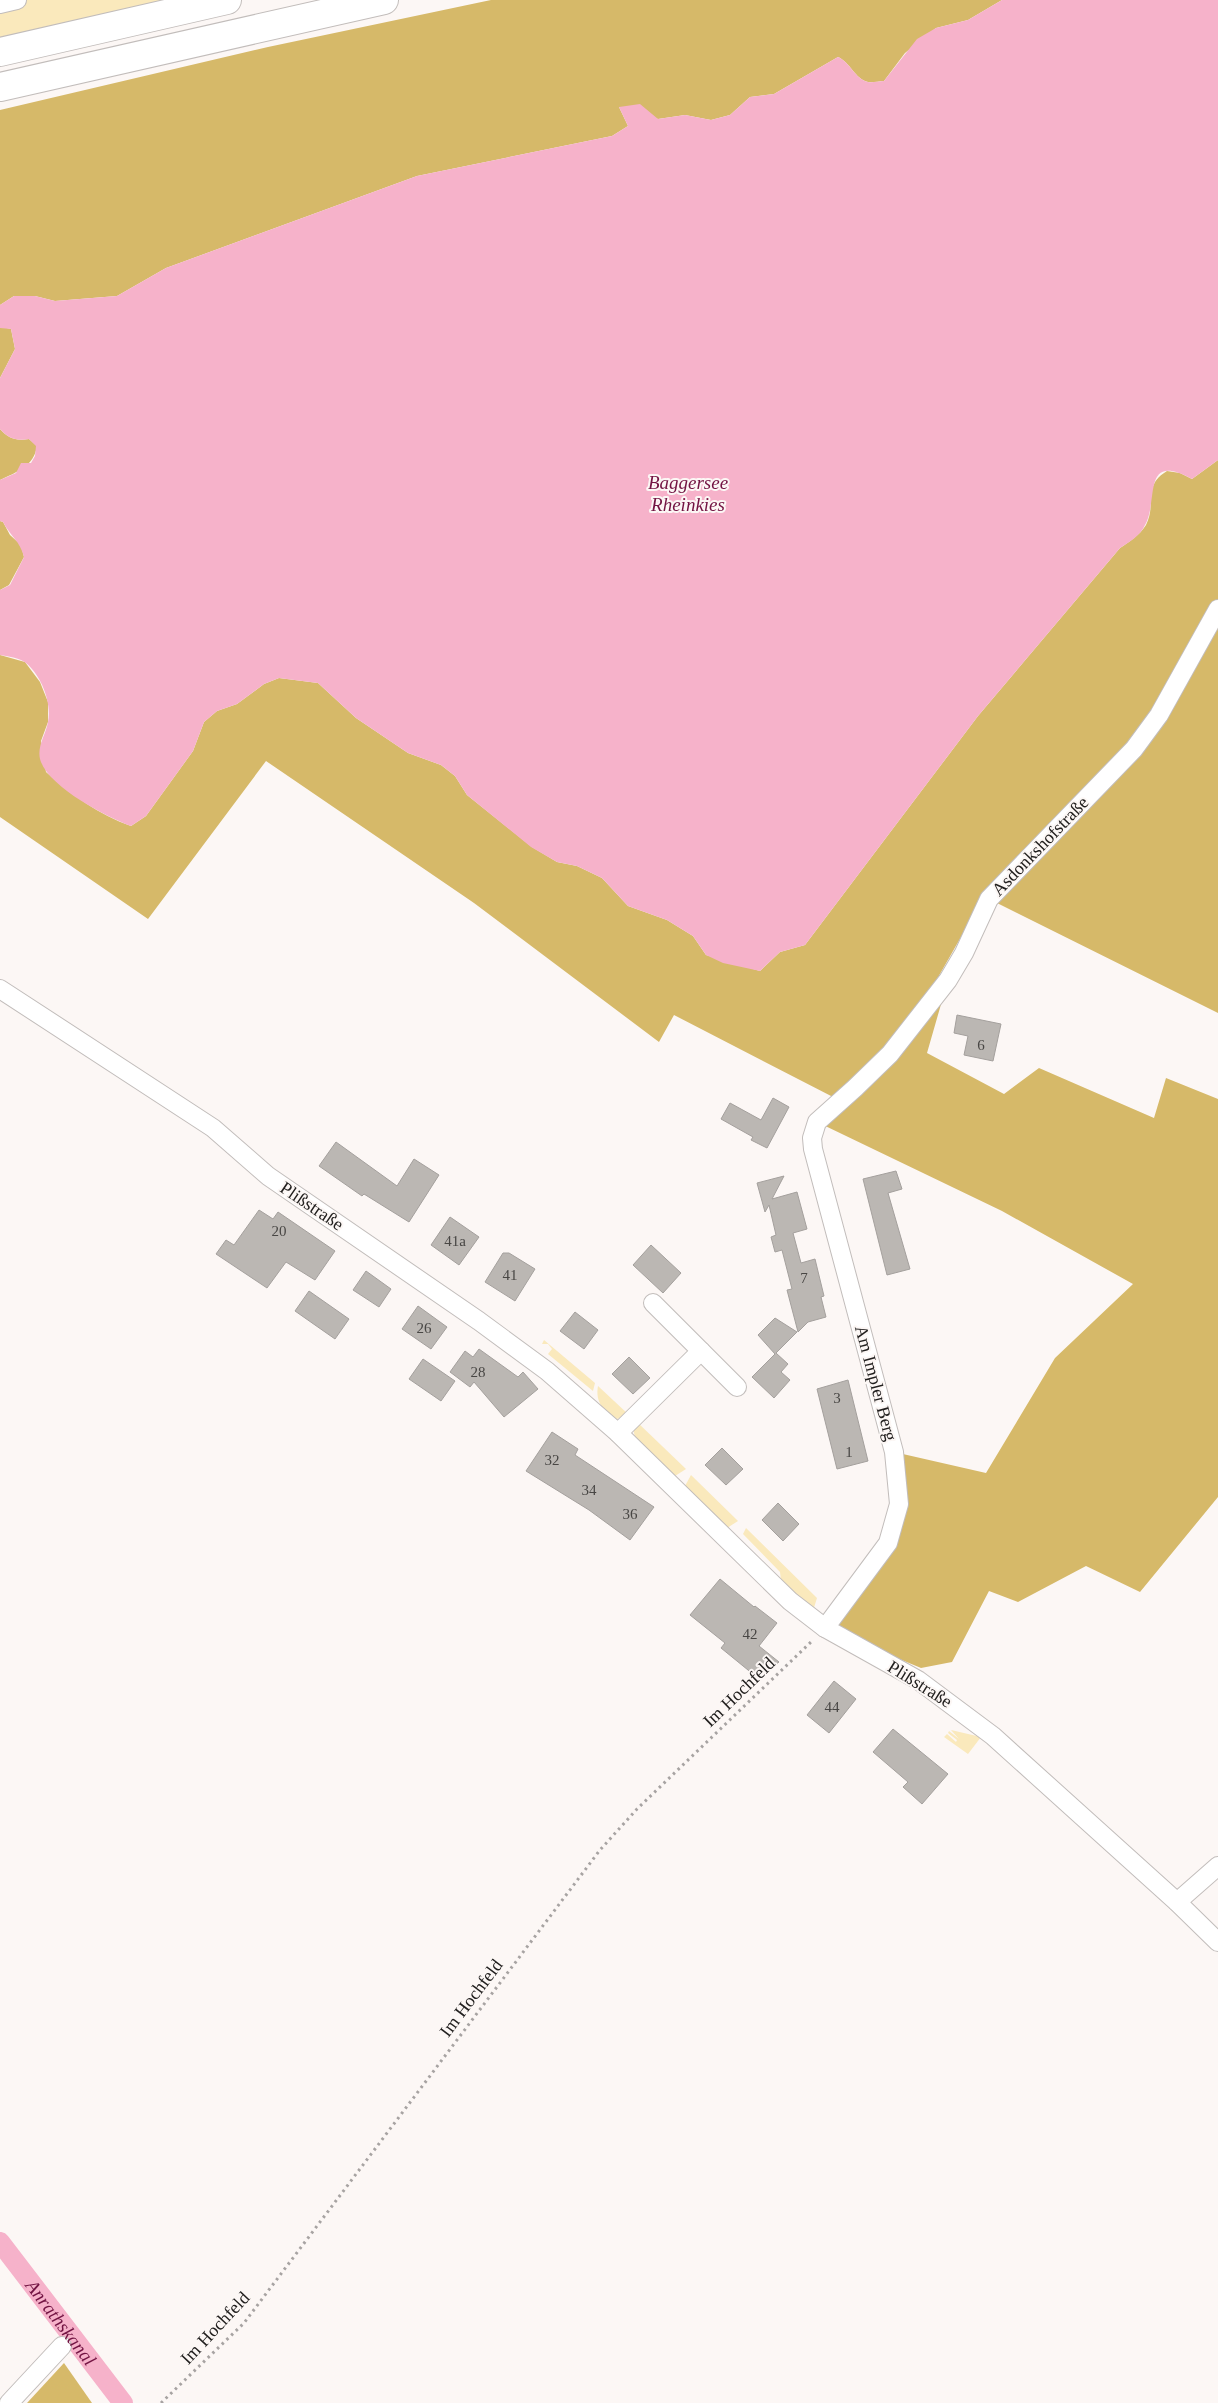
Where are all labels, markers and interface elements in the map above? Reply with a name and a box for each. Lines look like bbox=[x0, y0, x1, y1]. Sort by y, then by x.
water label: Baggersee Rheinkies bbox=[648, 472, 728, 515]
street label: Asdonkshofstraße bbox=[988, 792, 1092, 900]
house number: 6 bbox=[977, 1037, 985, 1053]
street label: Plißstraße bbox=[277, 1178, 347, 1234]
house number: 20 bbox=[272, 1223, 287, 1239]
house number: 41a bbox=[444, 1233, 466, 1249]
house number: 41 bbox=[503, 1267, 518, 1283]
house number: 7 bbox=[800, 1270, 808, 1286]
house number: 26 bbox=[417, 1320, 432, 1336]
street label: Am Impler Berg bbox=[851, 1323, 901, 1443]
house number: 28 bbox=[471, 1364, 486, 1380]
house number: 3 bbox=[833, 1390, 841, 1406]
house number: 1 bbox=[845, 1444, 853, 1460]
house number: 32 bbox=[545, 1452, 560, 1468]
house number: 34 bbox=[582, 1482, 597, 1498]
house number: 36 bbox=[623, 1506, 638, 1522]
house number: 42 bbox=[743, 1626, 758, 1642]
street label: Im Hochfeld bbox=[699, 1653, 779, 1731]
street label: Plißstraße bbox=[884, 1656, 956, 1712]
house number: 44 bbox=[825, 1699, 840, 1715]
street label: Im Hochfeld bbox=[435, 1955, 507, 2041]
water label: Anrathskanal bbox=[20, 2274, 100, 2370]
street label: Im Hochfeld bbox=[176, 2288, 254, 2368]

